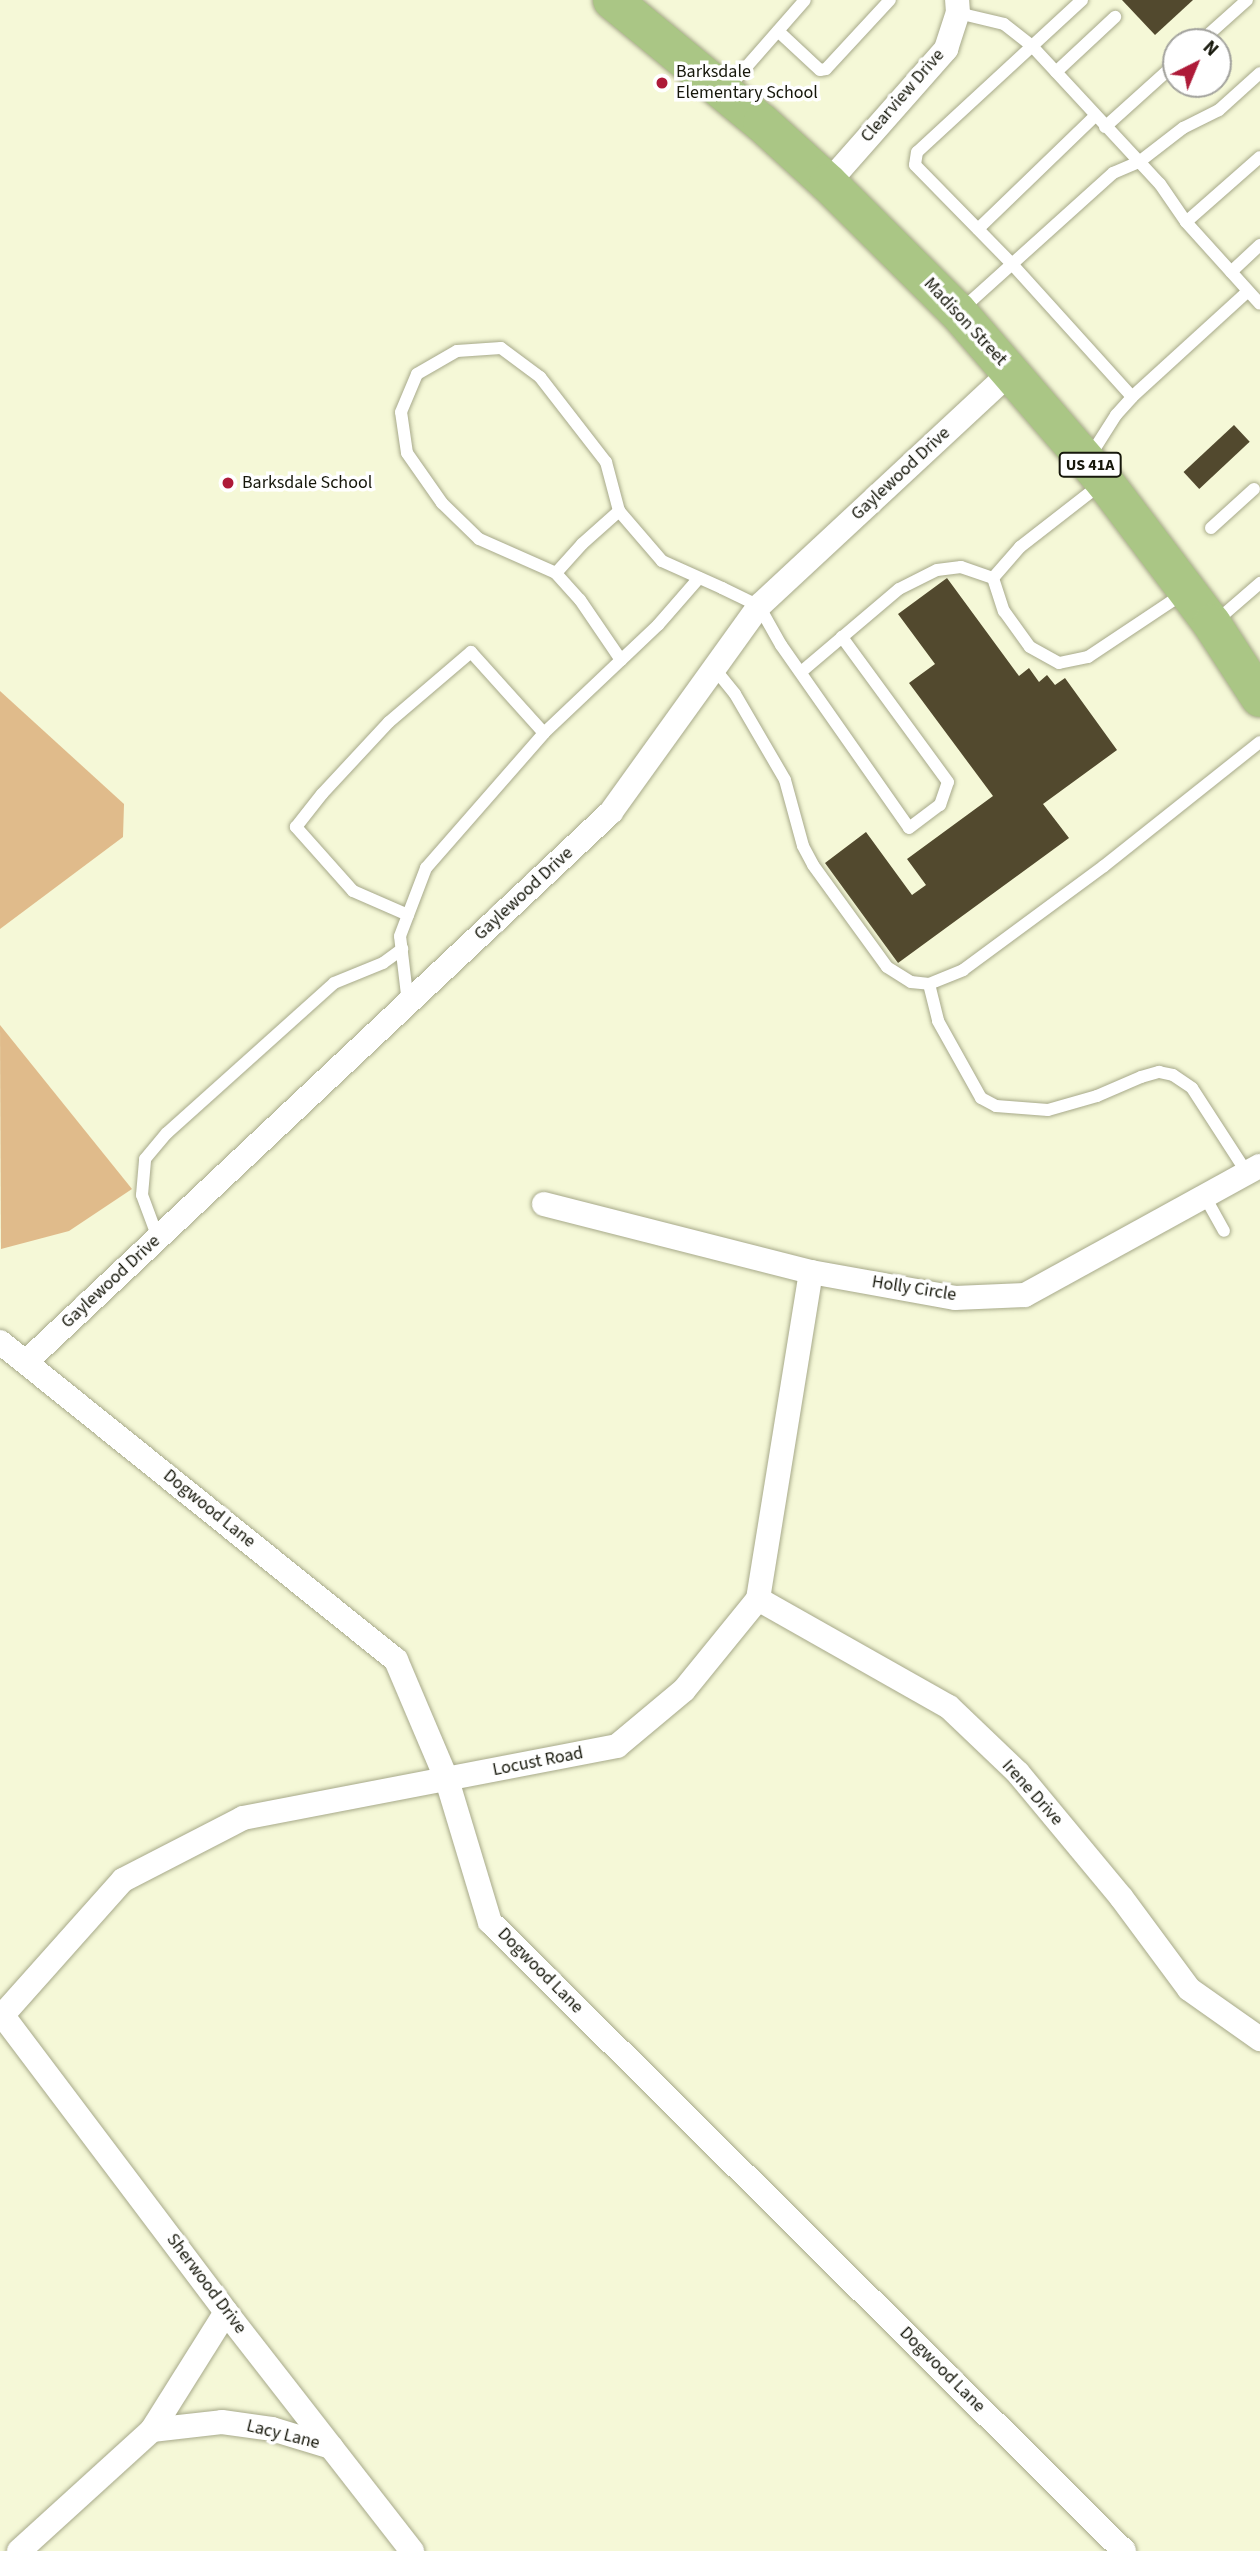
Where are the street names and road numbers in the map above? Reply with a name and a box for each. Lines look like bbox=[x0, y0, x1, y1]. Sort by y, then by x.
street label: Clearview Drive bbox=[857, 45, 949, 147]
street label: Madison Street bbox=[919, 274, 1011, 370]
street label: Gaylewood Drive bbox=[847, 423, 955, 525]
road number: US 41A bbox=[1058, 452, 1122, 478]
street label: Gaylewood Drive bbox=[470, 843, 578, 945]
street label: Gaylewood Drive bbox=[57, 1231, 165, 1333]
street label: Holly Circle bbox=[870, 1272, 958, 1306]
street label: Dogwood Lane bbox=[159, 1465, 259, 1553]
street label: Locust Road bbox=[491, 1743, 585, 1781]
street label: Irene Drive bbox=[997, 1756, 1067, 1830]
street label: Dogwood Lane bbox=[493, 1924, 587, 2018]
street label: Sherwood Drive bbox=[161, 2230, 251, 2338]
street label: Dogwood Lane bbox=[895, 2323, 989, 2417]
street label: Lacy Lane bbox=[244, 2415, 322, 2455]

